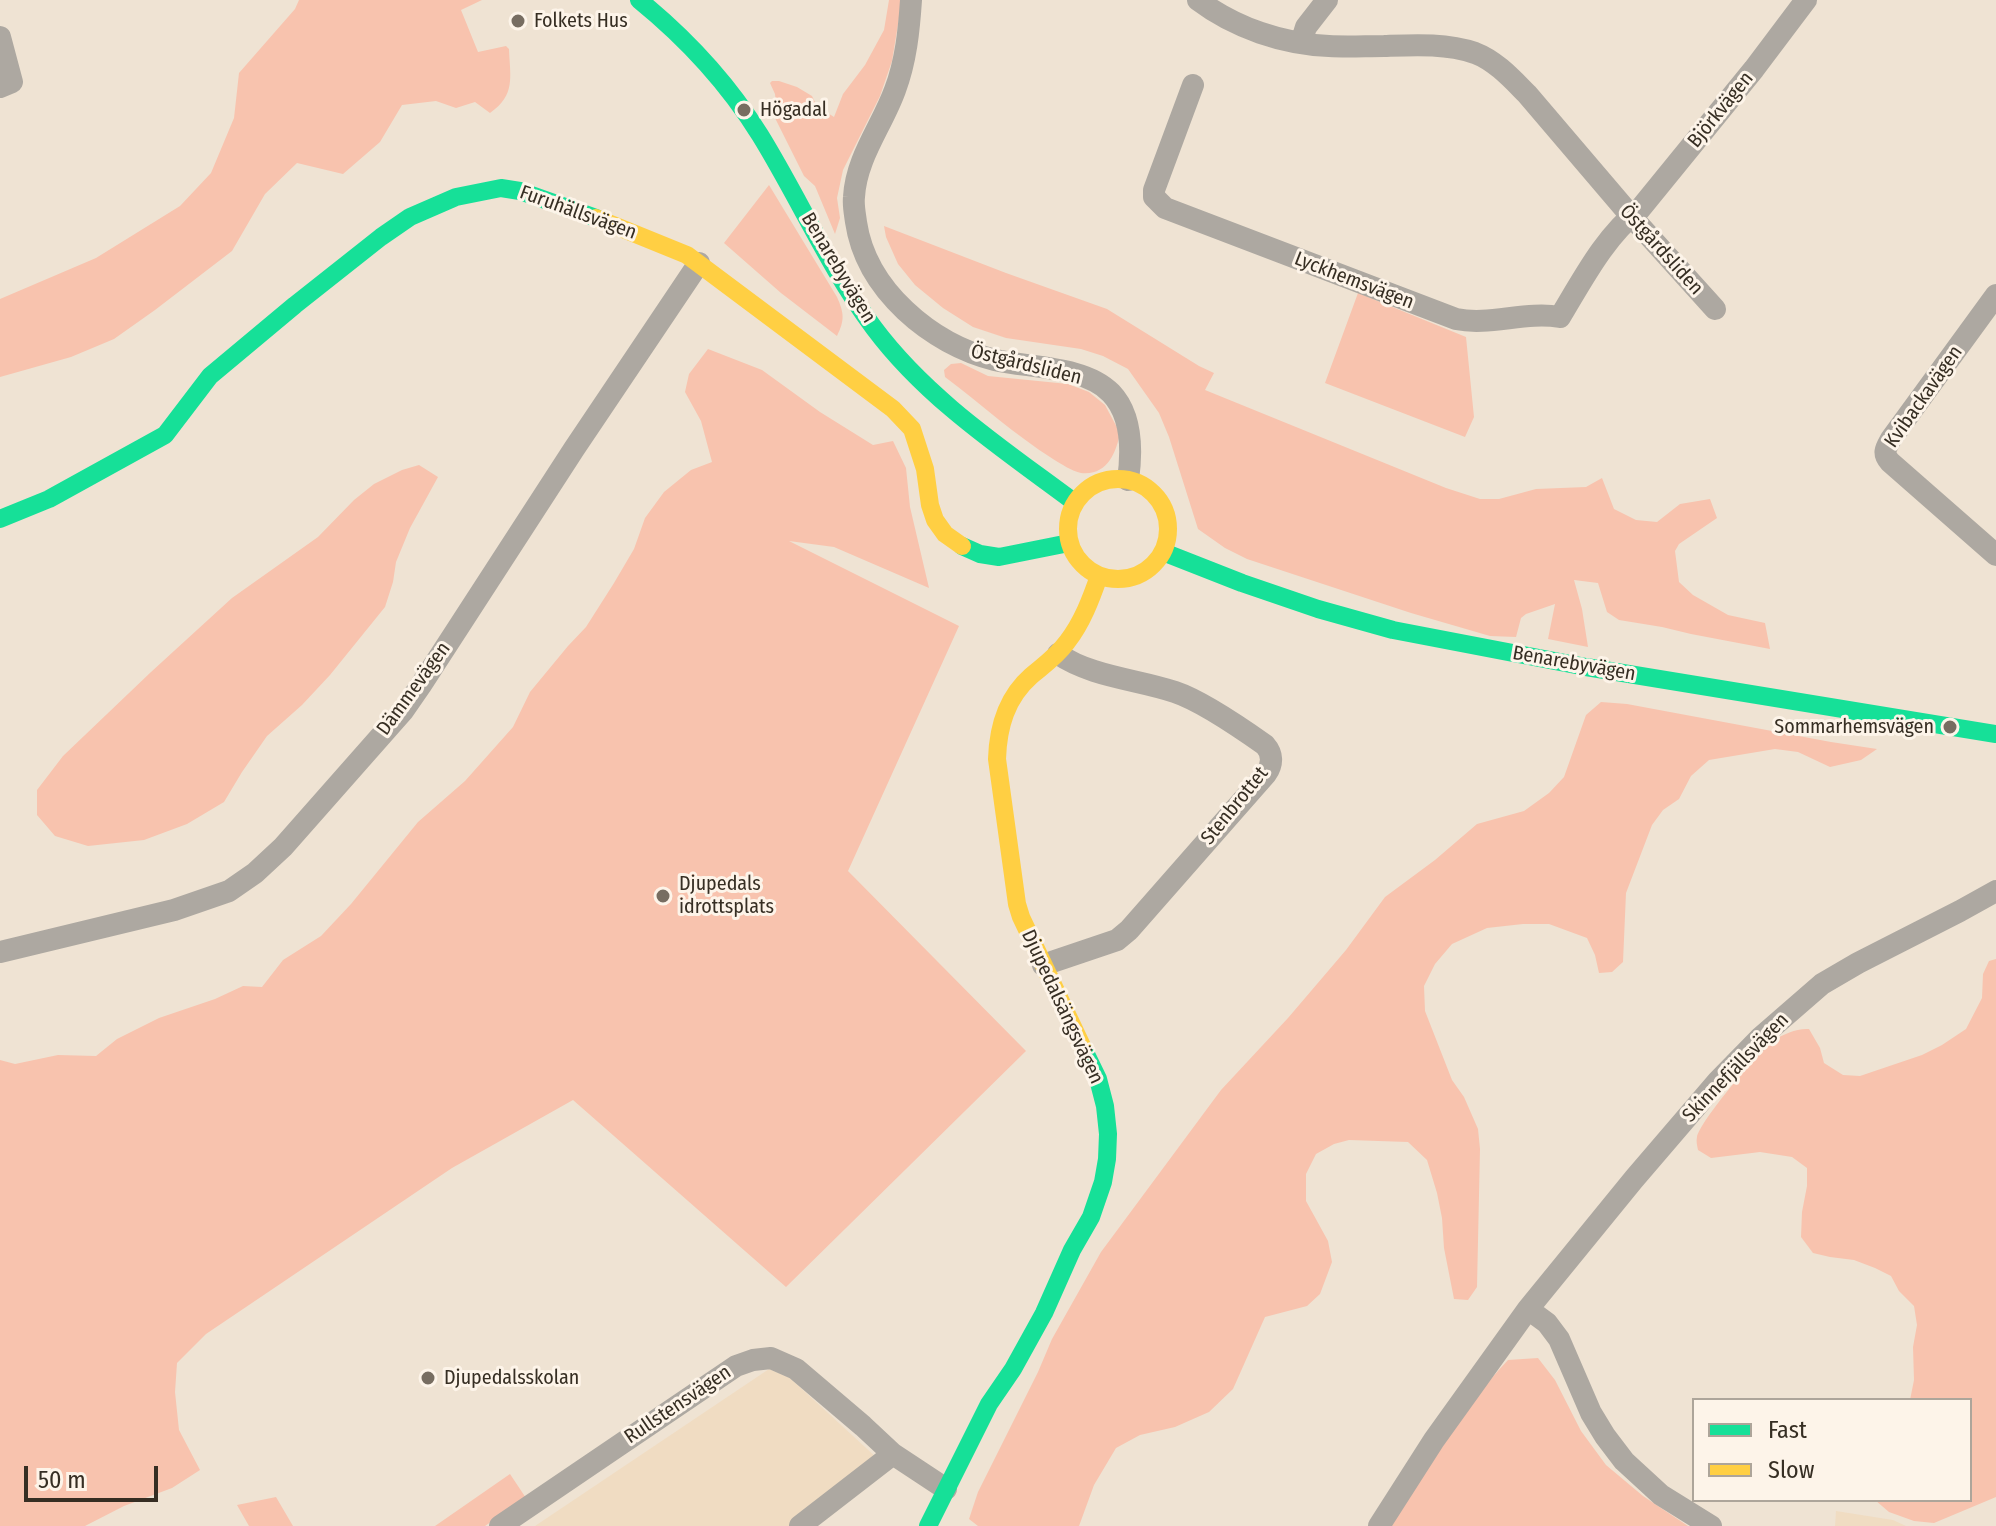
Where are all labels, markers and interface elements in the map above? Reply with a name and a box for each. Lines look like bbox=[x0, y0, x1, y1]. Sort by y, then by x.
place label: Folkets Hus bbox=[534, 9, 628, 33]
marker: Folkets Hus bbox=[509, 12, 527, 30]
street label: Björkvägen bbox=[1683, 67, 1759, 153]
place label: Högadal bbox=[760, 98, 827, 122]
marker: Högadal bbox=[735, 101, 753, 119]
street label: Furuhällsvägen bbox=[516, 181, 640, 245]
street label: Östgårdsliden bbox=[1614, 200, 1708, 300]
street label: Benarebyvägen bbox=[796, 208, 880, 328]
street label: Lyckhemsvägen bbox=[1291, 247, 1417, 315]
street label: Östgårdsliden bbox=[968, 340, 1084, 390]
street label: Kvibackavägen bbox=[1880, 341, 1968, 453]
street label: Dämmevägen bbox=[372, 638, 456, 740]
street label: Benarebyvägen bbox=[1511, 641, 1637, 687]
place label: Sommarhemsvägen bbox=[1774, 715, 1934, 739]
marker: Sommarhemsvägen bbox=[1941, 718, 1959, 736]
street label: Stenbrottet bbox=[1196, 762, 1274, 850]
place label: Djupedals idrottsplats bbox=[679, 872, 774, 919]
marker: Djupedals idrottsplats bbox=[654, 887, 672, 905]
street label: Djupedalsängsvägen bbox=[1016, 926, 1108, 1088]
street label: Skinnefjällsvägen bbox=[1678, 1008, 1794, 1128]
street label: Rullstensvägen bbox=[620, 1361, 736, 1449]
place label: Djupedalsskolan bbox=[444, 1366, 579, 1390]
marker: Djupedalsskolan bbox=[419, 1369, 437, 1387]
legend bbox=[1692, 1398, 1972, 1502]
text: Fast bbox=[1768, 1416, 1807, 1444]
scale bar bbox=[28, 1450, 162, 1500]
text: Slow bbox=[1768, 1456, 1814, 1484]
text: 50 m bbox=[38, 1466, 86, 1494]

